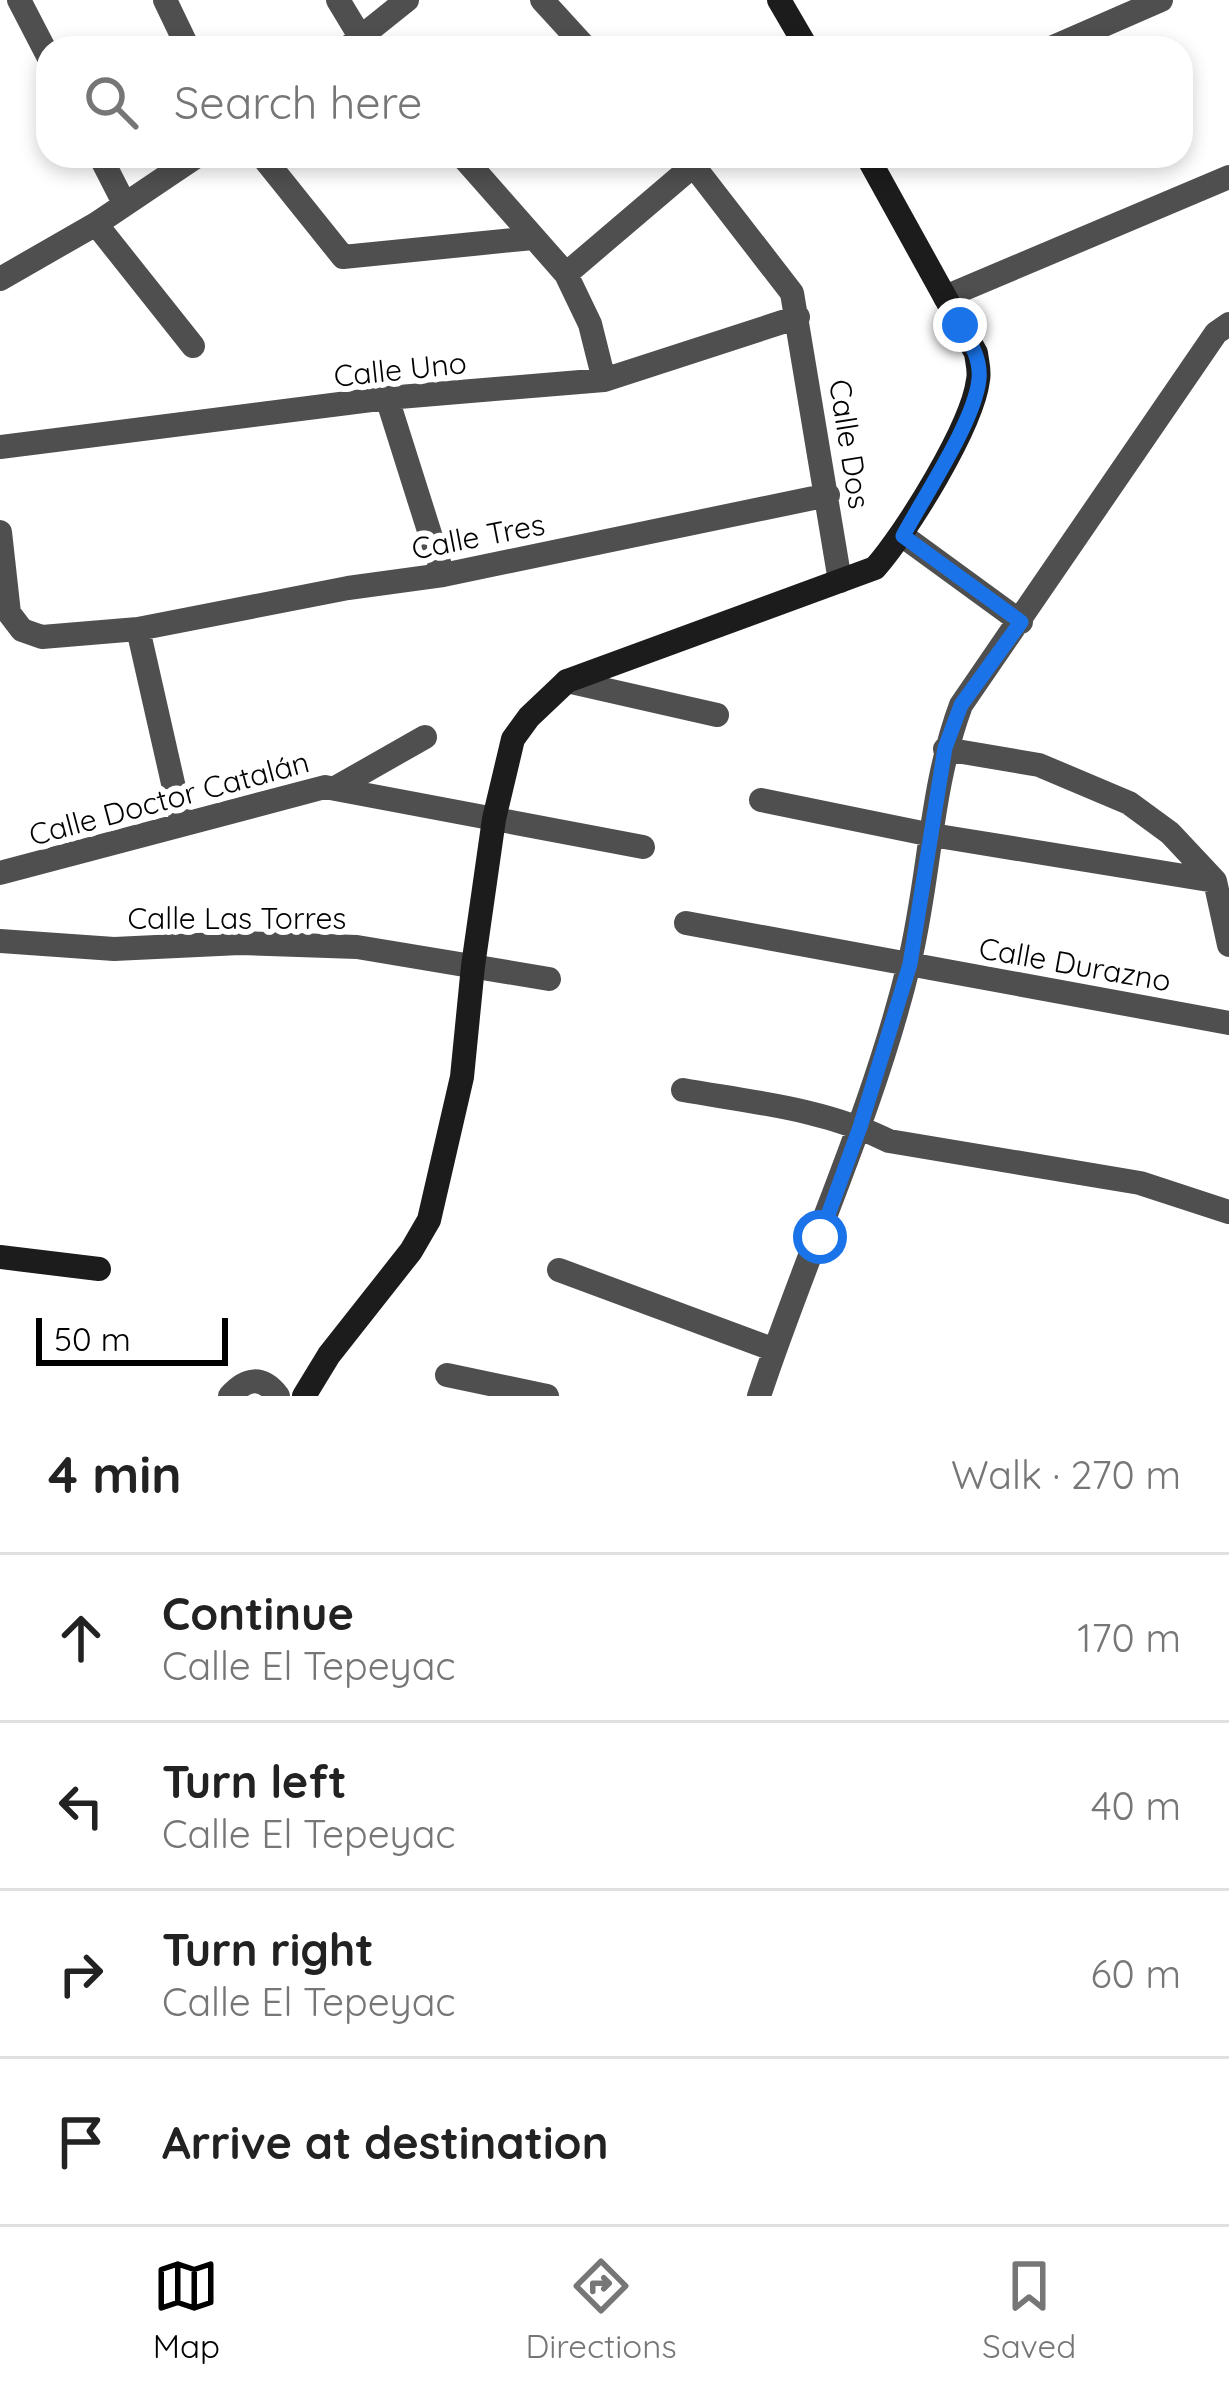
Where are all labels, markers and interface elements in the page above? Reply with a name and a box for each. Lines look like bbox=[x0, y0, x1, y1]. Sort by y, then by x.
search box bbox=[36, 36, 1193, 168]
icon: search bbox=[78, 69, 144, 135]
text: Search here bbox=[174, 74, 422, 130]
route end bbox=[933, 298, 987, 352]
street label: Calle Uno bbox=[332, 343, 468, 395]
street label: Calle Dos bbox=[821, 377, 879, 511]
street label: Calle Tres bbox=[408, 505, 548, 567]
street label: Calle Doctor Catalán bbox=[25, 742, 313, 854]
street label: Calle Las Torres bbox=[128, 899, 346, 937]
street label: Calle Durazno bbox=[976, 928, 1174, 1000]
route start bbox=[793, 1210, 847, 1264]
scale bar bbox=[36, 1312, 228, 1365]
text: 50 m bbox=[54, 1318, 131, 1359]
text: 4 min bbox=[48, 1442, 182, 1506]
text: Walk · 270 m bbox=[951, 1450, 1181, 1499]
text: Continue bbox=[162, 1585, 354, 1641]
icon: ahead bbox=[48, 1605, 114, 1671]
text: 170 m bbox=[1077, 1613, 1181, 1662]
text: Calle El Tepeyac bbox=[162, 1641, 455, 1690]
text: Turn left bbox=[162, 1753, 347, 1809]
icon: left bbox=[48, 1773, 114, 1839]
text: 40 m bbox=[1091, 1781, 1181, 1830]
text: Calle El Tepeyac bbox=[162, 1809, 455, 1858]
text: Turn right bbox=[162, 1921, 374, 1977]
icon: right bbox=[48, 1941, 114, 2007]
text: 60 m bbox=[1091, 1949, 1181, 1998]
text: Calle El Tepeyac bbox=[162, 1977, 455, 2026]
icon: arrive bbox=[48, 2109, 114, 2175]
text: Arrive at destination bbox=[162, 2114, 608, 2170]
tab: Map bbox=[153, 2253, 220, 2366]
tab: Directions bbox=[525, 2253, 677, 2366]
tab: Saved bbox=[982, 2253, 1076, 2366]

